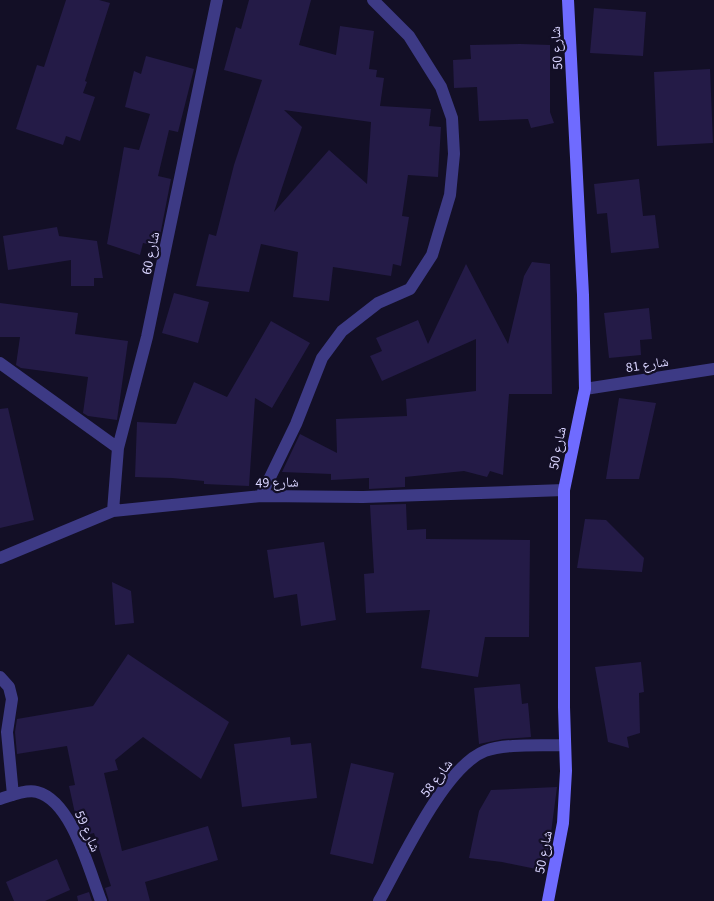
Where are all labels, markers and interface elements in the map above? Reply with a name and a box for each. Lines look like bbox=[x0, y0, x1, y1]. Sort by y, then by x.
street label: شارع 50 bbox=[546, 26, 568, 70]
street label: شارع 60 bbox=[137, 230, 165, 276]
street label: شارع 81 bbox=[624, 352, 670, 378]
street label: شارع 50 bbox=[544, 425, 572, 471]
street label: شارع 49 bbox=[255, 473, 299, 493]
street label: شارع 58 bbox=[416, 755, 458, 802]
street label: شارع 59 bbox=[69, 808, 105, 855]
street label: شارع 50 bbox=[530, 829, 558, 875]

